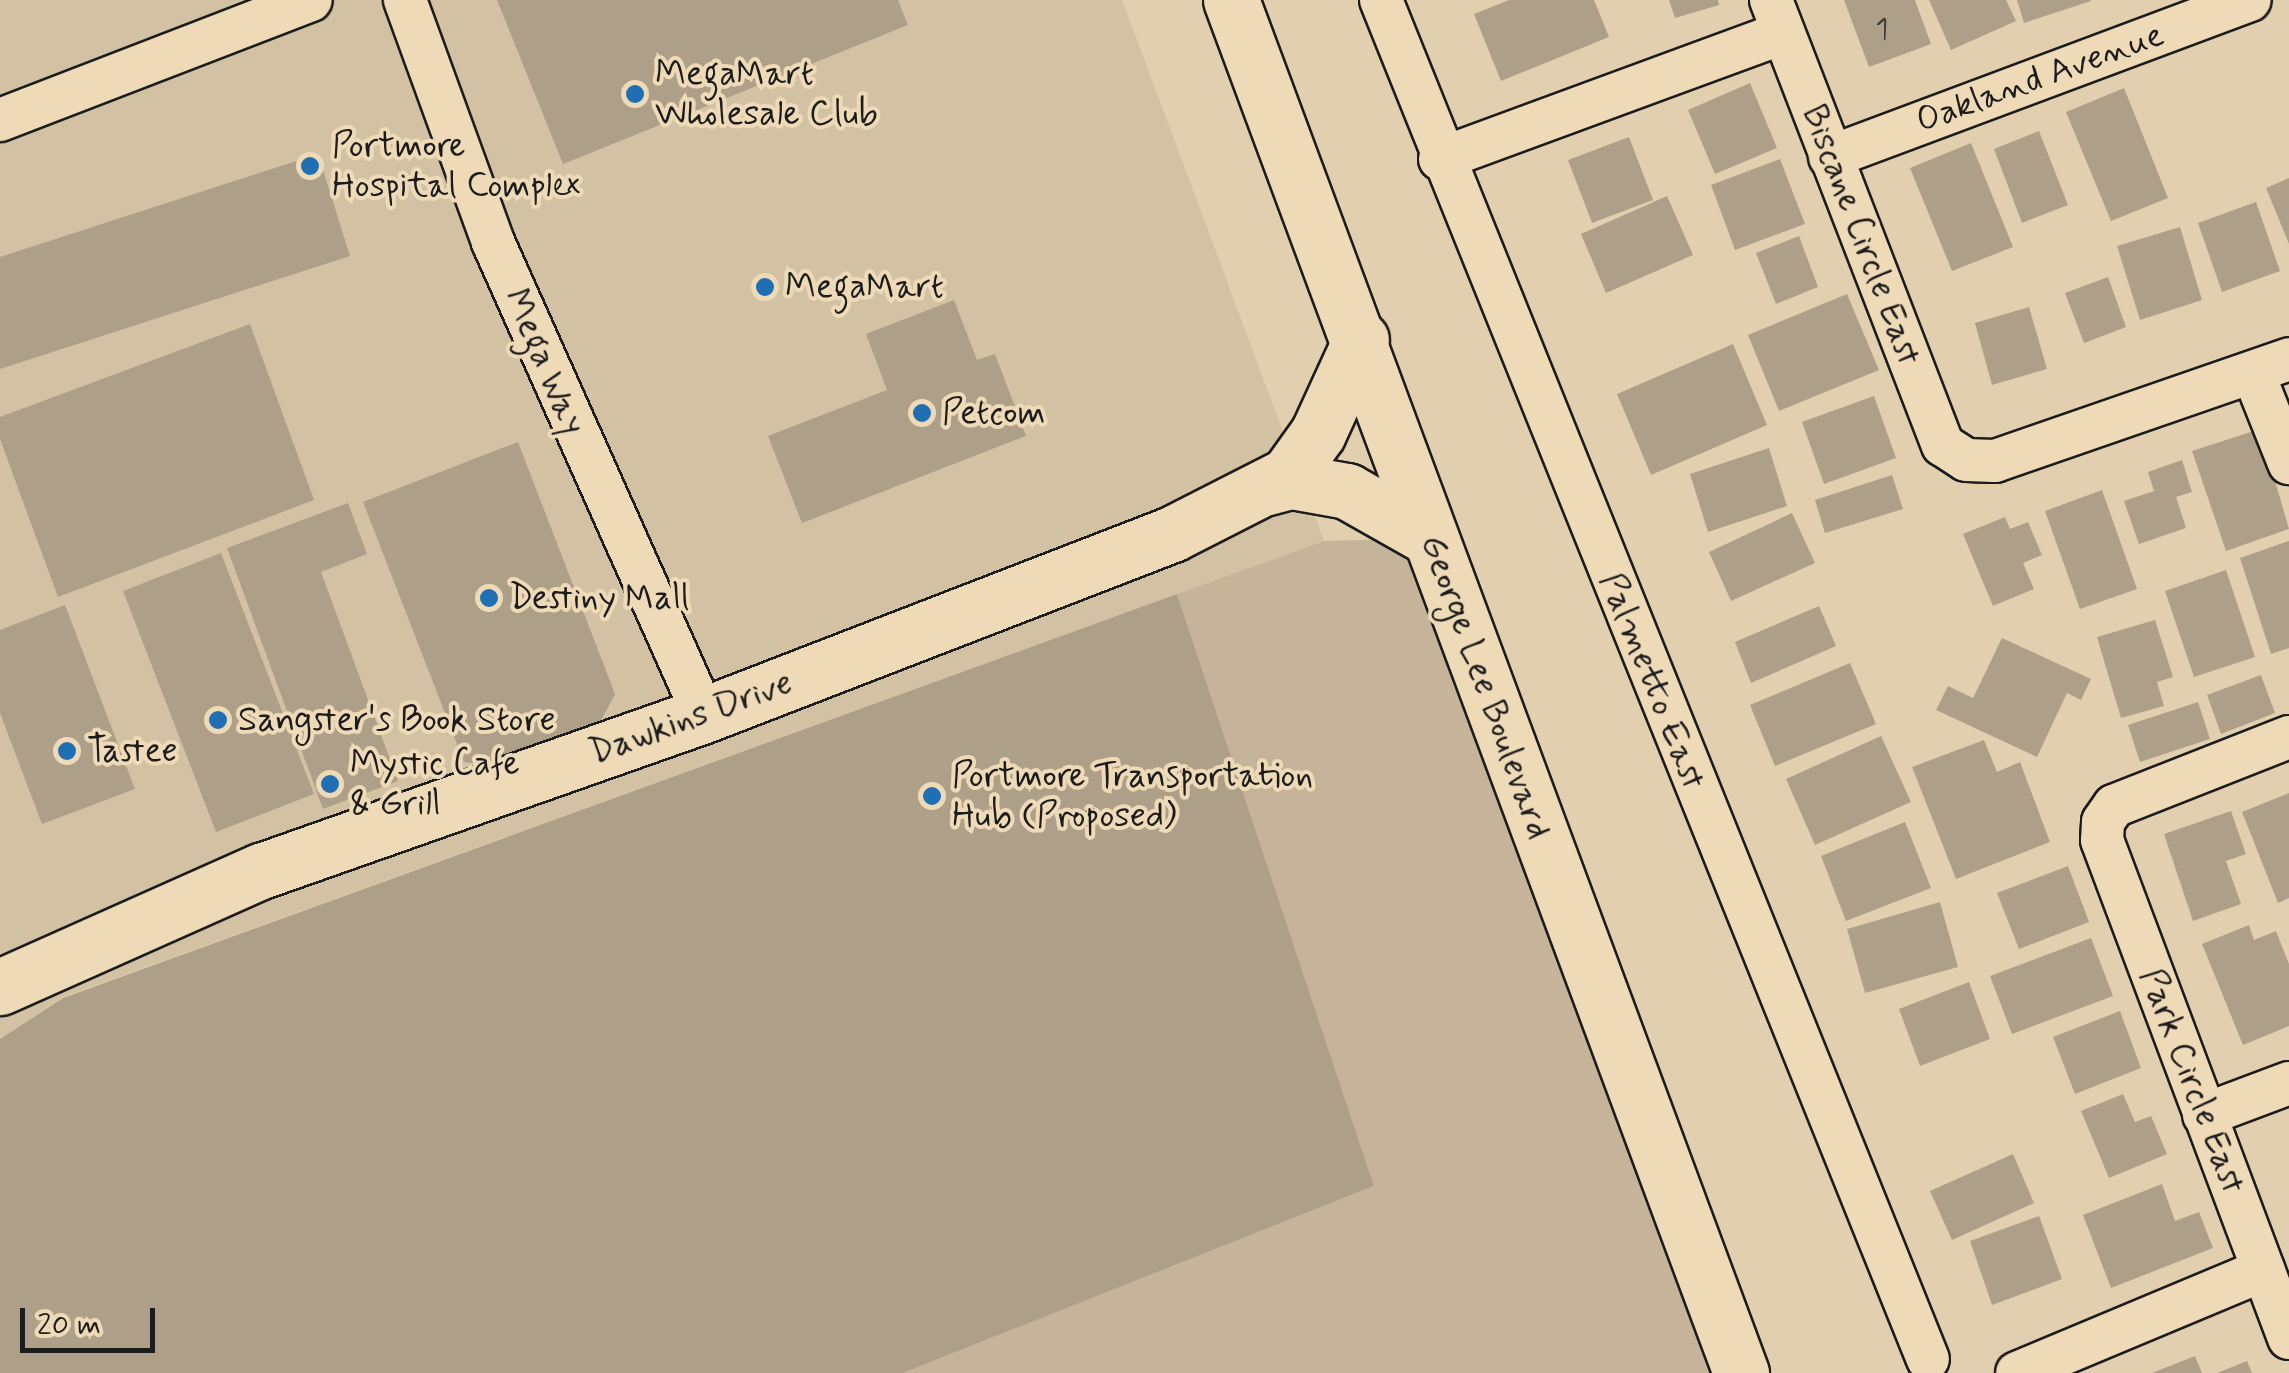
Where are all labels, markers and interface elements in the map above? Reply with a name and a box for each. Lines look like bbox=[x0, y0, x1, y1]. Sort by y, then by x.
house number: 1 bbox=[1875, 12, 1889, 48]
street label: Oakland Avenue bbox=[1915, 15, 2165, 141]
place label: MegaMart Wholesale Club bbox=[655, 53, 878, 135]
marker: MegaMart Wholesale Club bbox=[624, 83, 646, 105]
street label: Biscane Circle East bbox=[1792, 98, 1930, 372]
place label: Portmore Hospital Complex bbox=[332, 125, 590, 207]
marker: Portmore Hospital Complex bbox=[297, 153, 323, 179]
place label: MegaMart bbox=[785, 266, 944, 308]
marker: MegaMart bbox=[754, 276, 776, 298]
street label: Mega Way bbox=[494, 281, 594, 443]
place label: Petcom bbox=[942, 392, 1045, 434]
marker: Petcom bbox=[911, 402, 933, 424]
street label: George Lee Boulevard bbox=[1411, 532, 1559, 842]
street label: Palmetto East bbox=[1591, 571, 1713, 791]
place label: Destiny Mall bbox=[509, 577, 690, 619]
marker: Destiny Mall bbox=[478, 587, 500, 609]
street label: Dawkins Drive bbox=[585, 662, 797, 774]
place label: Sangster's Book Store bbox=[238, 699, 559, 741]
marker: Sangster's Book Store bbox=[207, 709, 229, 731]
place label: Tastee bbox=[87, 730, 177, 772]
marker: Tastee bbox=[56, 740, 78, 762]
place label: Mystic Cafe & Grill bbox=[350, 743, 527, 825]
place label: Portmore Transportation Hub (Proposed) bbox=[952, 755, 1327, 837]
marker: Mystic Cafe & Grill bbox=[319, 773, 341, 795]
marker: Portmore Transportation Hub (Proposed) bbox=[921, 785, 943, 807]
street label: Park Circle East bbox=[2130, 963, 2254, 1199]
scale bar bbox=[25, 1288, 160, 1350]
text: 20 m bbox=[37, 1306, 101, 1345]

